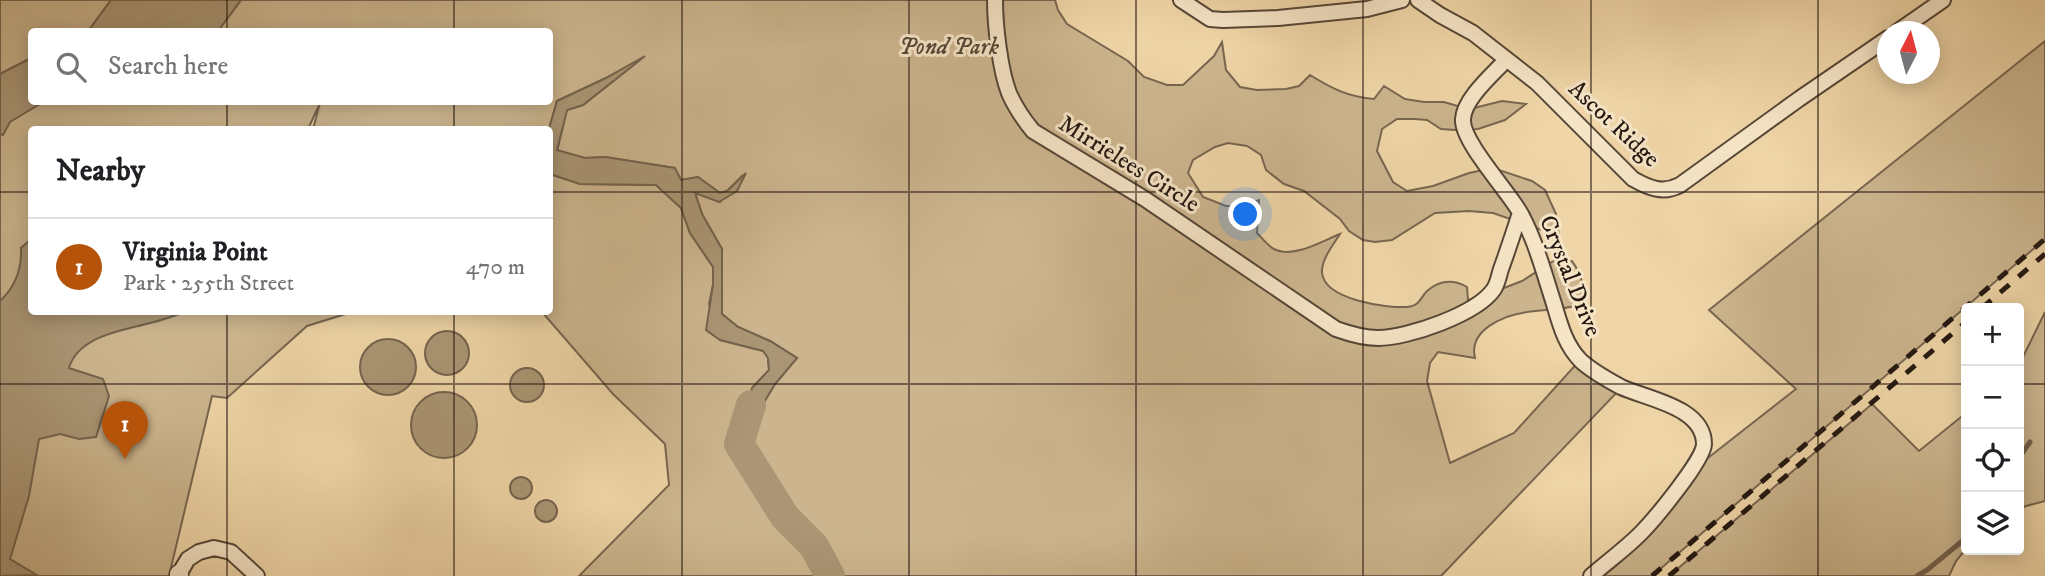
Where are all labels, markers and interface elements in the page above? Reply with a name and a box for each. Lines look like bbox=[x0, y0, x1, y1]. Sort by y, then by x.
north arrow bbox=[1877, 21, 1940, 84]
search box bbox=[28, 28, 553, 105]
park label: Pond Park bbox=[899, 32, 999, 62]
icon: search bbox=[52, 48, 90, 86]
text: Search here bbox=[108, 50, 228, 83]
street label: Ascot Ridge bbox=[1562, 74, 1666, 174]
street label: Mirrielees Circle bbox=[1053, 109, 1205, 219]
text: Nearby bbox=[56, 153, 145, 190]
your location bbox=[1228, 197, 1262, 231]
street label: Crystal Drive bbox=[1532, 211, 1608, 341]
text: Virginia Point bbox=[123, 236, 268, 269]
text: 1 bbox=[75, 253, 83, 282]
text: 470 m bbox=[466, 253, 525, 282]
text: Park · 255th Street bbox=[123, 269, 294, 298]
map controls bbox=[1961, 303, 2024, 555]
button: + bbox=[1961, 303, 2024, 366]
button: − bbox=[1961, 366, 2024, 429]
pin: 1 bbox=[102, 401, 148, 459]
button: locate bbox=[1961, 429, 2024, 492]
button: layers bbox=[1961, 492, 2024, 555]

